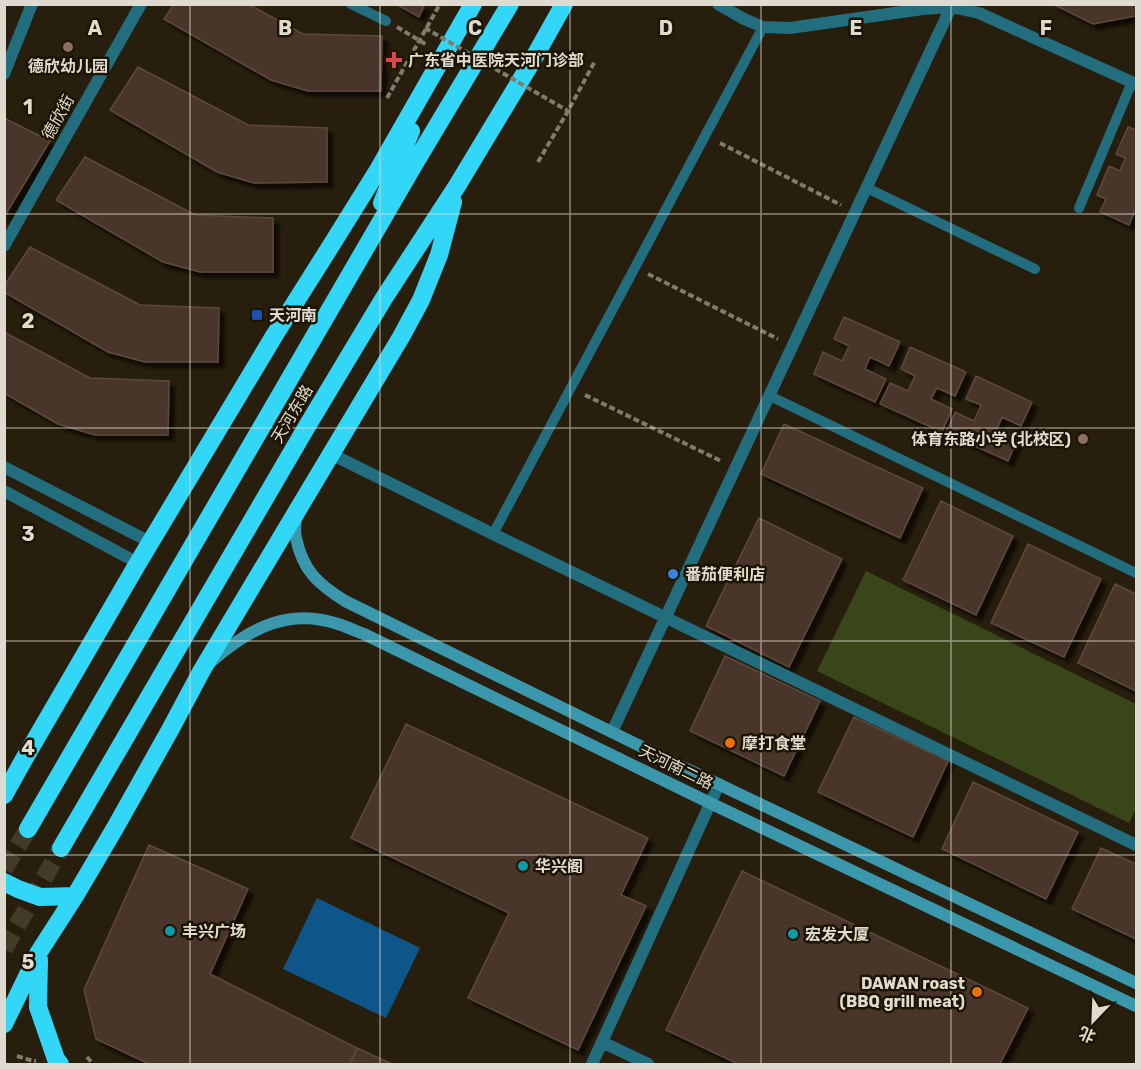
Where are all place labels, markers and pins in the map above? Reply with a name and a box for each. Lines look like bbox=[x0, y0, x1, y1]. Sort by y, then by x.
marker: 德欣幼儿园 bbox=[61, 40, 75, 54]
marker: 广东省中医院天河门诊部 bbox=[385, 51, 403, 69]
place label: 广东省中医院天河门诊部 bbox=[408, 51, 584, 70]
place label: 德欣幼儿园 bbox=[28, 57, 108, 76]
place label: 天河南 bbox=[269, 306, 317, 325]
marker: 天河南 bbox=[250, 308, 264, 322]
place label: 体育东路小学 (北校区) bbox=[911, 430, 1071, 449]
marker: 体育东路小学 (北校区) bbox=[1076, 432, 1090, 446]
place label: 番茄便利店 bbox=[685, 565, 765, 584]
marker: 番茄便利店 bbox=[666, 567, 680, 581]
place label: 摩打食堂 bbox=[742, 734, 806, 753]
marker: 摩打食堂 bbox=[723, 736, 737, 750]
place label: 华兴阁 bbox=[535, 857, 583, 876]
marker: 华兴阁 bbox=[516, 859, 530, 873]
place label: 丰兴广场 bbox=[182, 922, 246, 941]
marker: 丰兴广场 bbox=[163, 924, 177, 938]
place label: 宏发大厦 bbox=[805, 925, 869, 944]
marker: 宏发大厦 bbox=[786, 927, 800, 941]
place label: DAWAN roast (BBQ grill meat) bbox=[840, 974, 966, 1011]
marker: DAWAN roast (BBQ grill meat) bbox=[970, 985, 984, 999]

